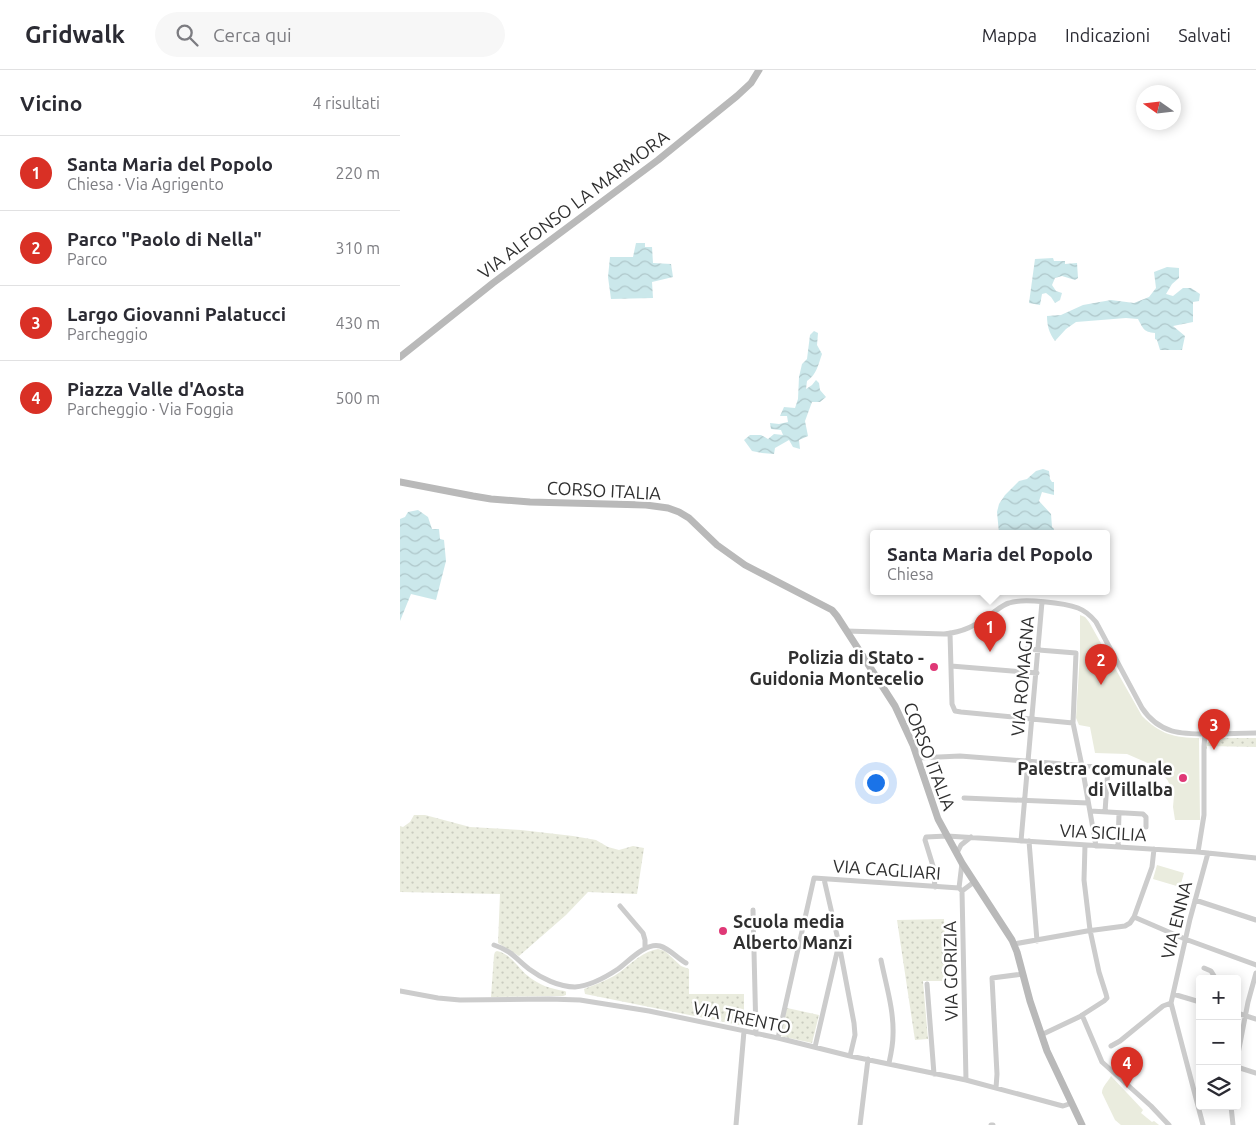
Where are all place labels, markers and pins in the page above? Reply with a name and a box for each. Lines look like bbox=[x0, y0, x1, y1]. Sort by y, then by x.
pin: 1 bbox=[974, 611, 1006, 652]
pin: 2 bbox=[1085, 644, 1117, 685]
place label: Polizia di Stato - Guidonia Montecelio bbox=[749, 647, 924, 688]
marker: Polizia di Stato - Guidonia Montecelio bbox=[928, 661, 940, 673]
pin: 3 bbox=[1198, 709, 1230, 750]
place label: Palestra comunale di Villalba bbox=[1017, 758, 1173, 799]
marker: Palestra comunale di Villalba bbox=[1177, 772, 1189, 784]
place label: Scuola media Alberto Manzi bbox=[733, 911, 852, 952]
marker: Scuola media Alberto Manzi bbox=[717, 925, 729, 937]
pin: 4 bbox=[1111, 1047, 1143, 1088]

